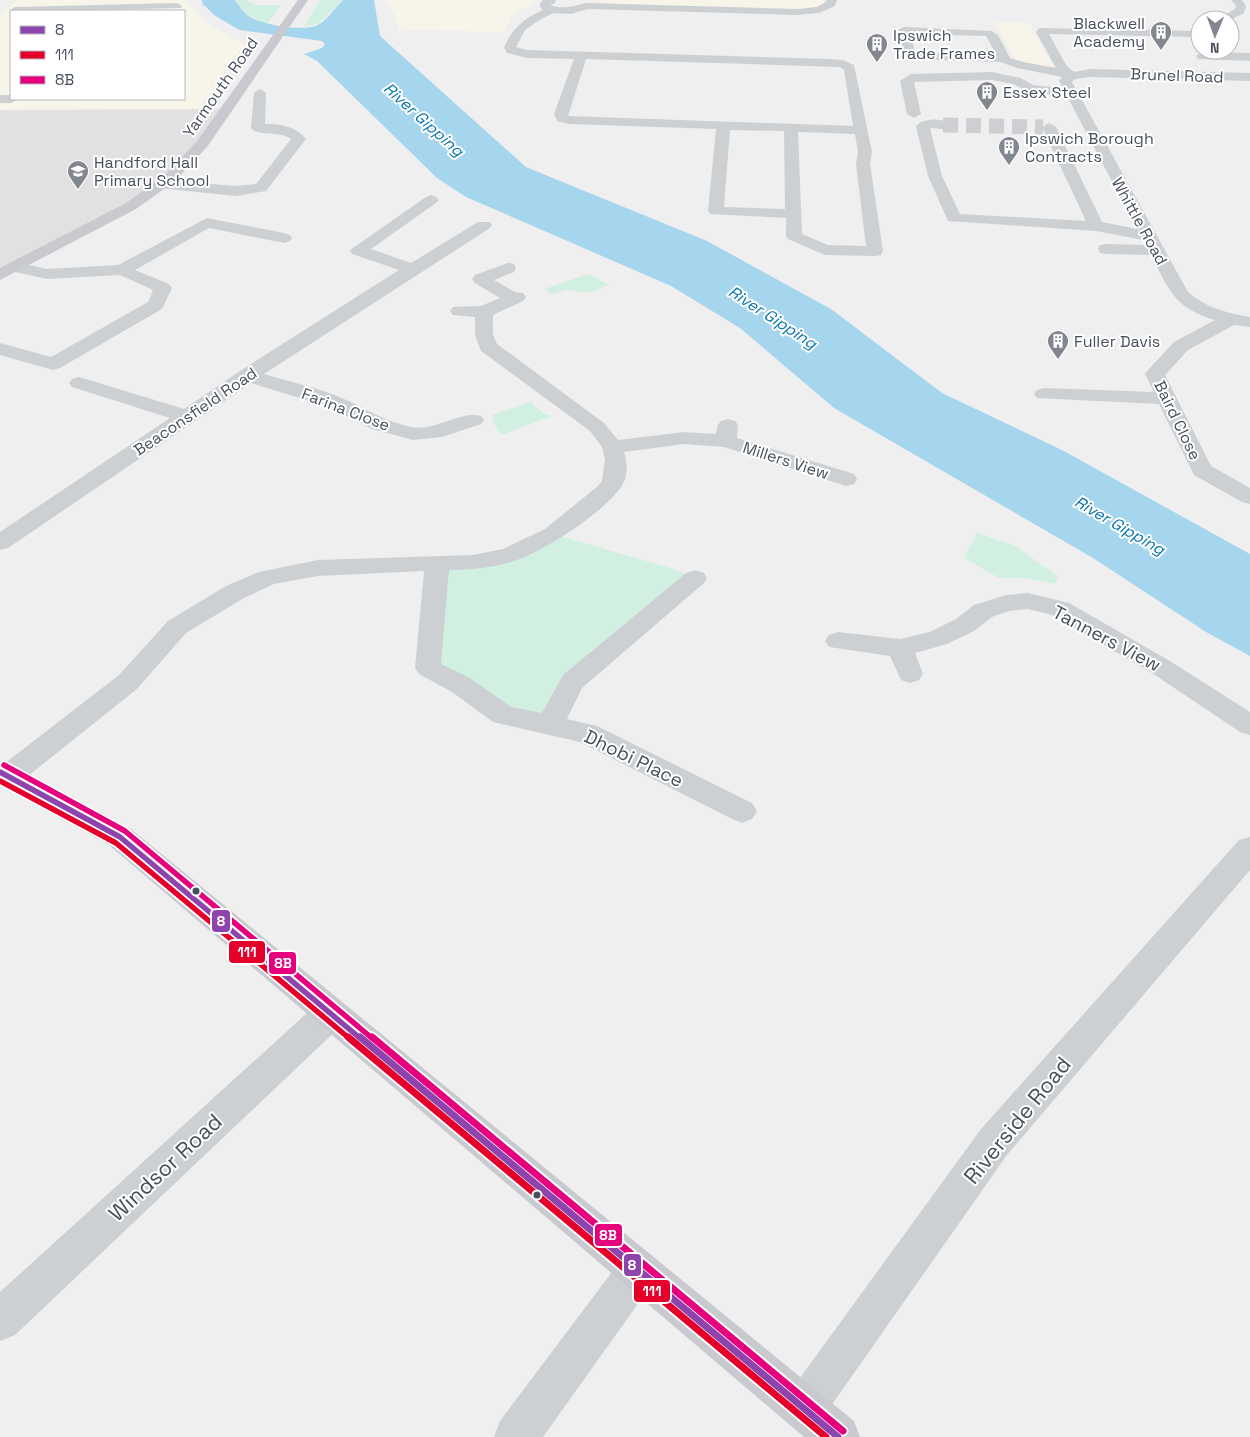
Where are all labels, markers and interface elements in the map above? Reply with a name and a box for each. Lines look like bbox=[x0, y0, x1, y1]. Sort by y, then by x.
legend bbox=[10, 10, 185, 100]
north arrow bbox=[1190, 10, 1240, 60]
place label: Blackwell Academy bbox=[1073, 13, 1145, 52]
text: 8 bbox=[55, 20, 64, 39]
building icon: Blackwell Academy bbox=[1149, 20, 1173, 51]
place label: Ipswich Trade Frames bbox=[893, 25, 995, 64]
building icon: Ipswich Trade Frames bbox=[865, 32, 889, 63]
street label: Yarmouth Road bbox=[178, 33, 263, 142]
text: N bbox=[1210, 39, 1220, 57]
text: 111 bbox=[55, 45, 74, 64]
street label: Brunel Road bbox=[1130, 63, 1224, 88]
text: 8B bbox=[55, 70, 74, 89]
water label: River Gipping bbox=[379, 78, 469, 161]
building icon: Essex Steel bbox=[975, 80, 999, 111]
place label: Essex Steel bbox=[1003, 82, 1091, 103]
place label: Ipswich Borough Contracts bbox=[1025, 128, 1154, 167]
building icon: Ipswich Borough Contracts bbox=[997, 135, 1021, 166]
place label: Handford Hall Primary School bbox=[94, 152, 209, 191]
school or university icon: Handford Hall Primary School bbox=[66, 159, 90, 190]
street label: Whittle Road bbox=[1107, 174, 1172, 269]
water label: River Gipping bbox=[725, 281, 821, 354]
building icon: Fuller Davis bbox=[1046, 329, 1070, 360]
place label: Fuller Davis bbox=[1074, 331, 1160, 352]
street label: Beaconsfield Road bbox=[130, 362, 261, 460]
street label: Baird Close bbox=[1149, 377, 1206, 463]
street label: Farina Close bbox=[299, 383, 393, 436]
street label: Millers View bbox=[740, 437, 832, 484]
water label: River Gipping bbox=[1071, 491, 1169, 560]
street label: Tanners View bbox=[1048, 599, 1165, 677]
street label: Dhobi Place bbox=[580, 724, 687, 793]
unlabelled marker bbox=[191, 886, 201, 896]
line badge: 8 bbox=[211, 909, 231, 933]
text: 8 bbox=[217, 912, 226, 930]
line badge: 111 bbox=[228, 940, 266, 964]
text: 111 bbox=[238, 943, 256, 961]
line badge: 8B bbox=[268, 951, 297, 975]
text: 8B bbox=[274, 954, 292, 972]
street label: Riverside Road bbox=[957, 1051, 1077, 1189]
street label: Windsor Road bbox=[102, 1107, 228, 1227]
unlabelled marker bbox=[532, 1190, 542, 1200]
line badge: 8B bbox=[594, 1223, 623, 1247]
text: 8B bbox=[599, 1226, 617, 1244]
line badge: 8 bbox=[623, 1253, 642, 1277]
text: 8 bbox=[628, 1256, 637, 1274]
line badge: 111 bbox=[633, 1279, 671, 1303]
text: 111 bbox=[643, 1282, 661, 1300]

